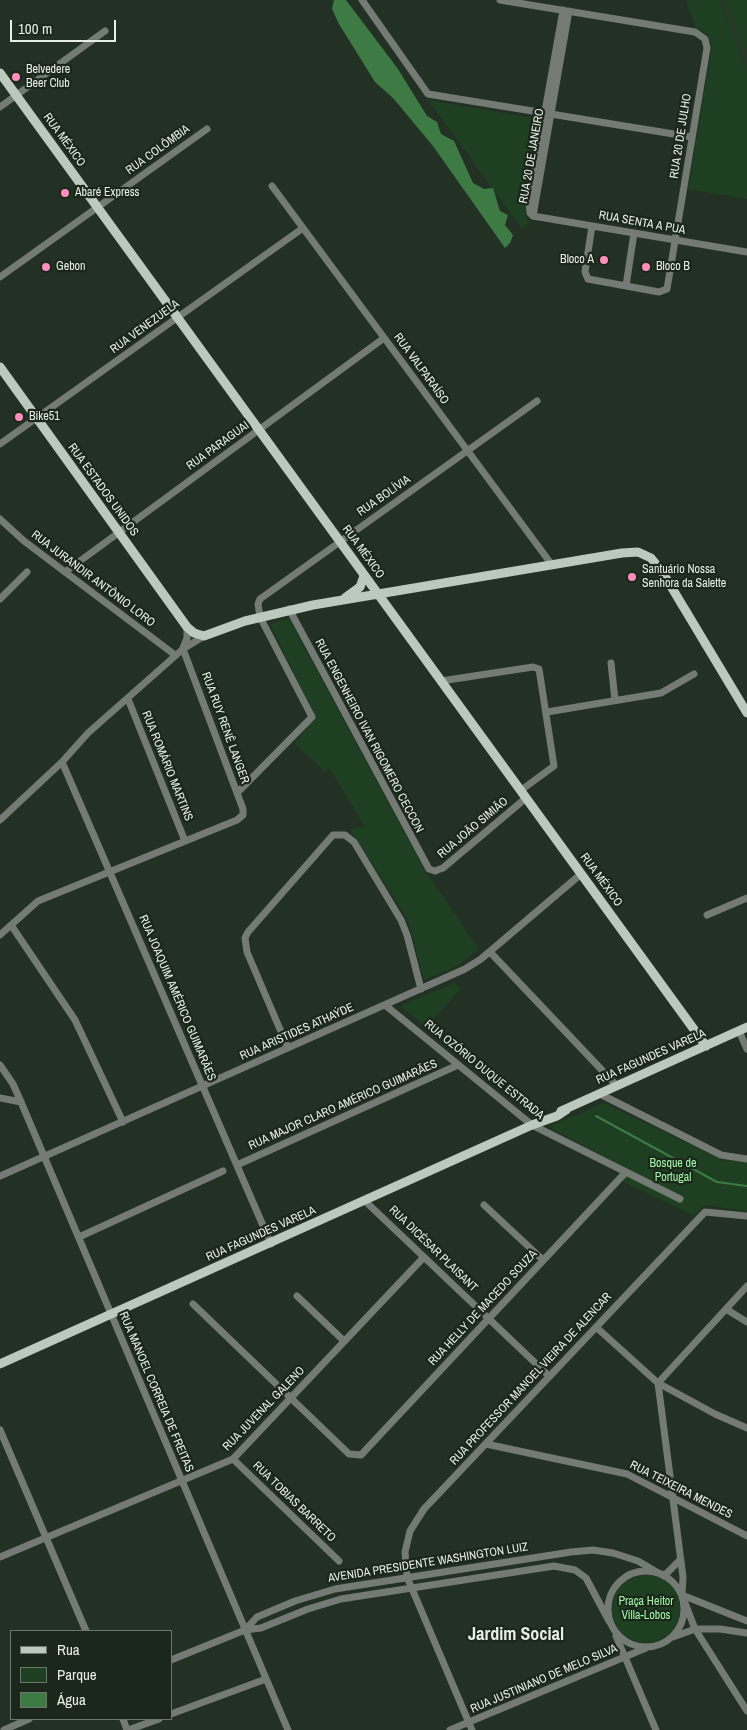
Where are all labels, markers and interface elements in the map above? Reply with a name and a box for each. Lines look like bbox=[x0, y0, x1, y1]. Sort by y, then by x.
scale bar bbox=[12, 10, 119, 42]
text: 100 m bbox=[18, 18, 52, 39]
place label: Belvedere Beer Club bbox=[26, 63, 70, 91]
marker: Belvedere Beer Club bbox=[10, 71, 22, 83]
street label: RUA 20 DE JULHO bbox=[667, 92, 695, 180]
street label: RUA 20 DE JANEIRO bbox=[517, 107, 547, 205]
street label: RUA MÉXICO bbox=[40, 111, 88, 169]
street label: RUA COLÔMBIA bbox=[123, 122, 193, 178]
place label: Abaré Express bbox=[75, 186, 140, 200]
marker: Abaré Express bbox=[59, 187, 71, 199]
street label: RUA SENTA A PUA bbox=[597, 208, 687, 238]
place label: Bloco A bbox=[560, 253, 594, 267]
marker: Bloco A bbox=[598, 254, 610, 266]
place label: Gebon bbox=[56, 260, 86, 274]
place label: Bloco B bbox=[656, 260, 690, 274]
marker: Gebon bbox=[40, 261, 52, 273]
marker: Bloco B bbox=[640, 261, 652, 273]
street label: RUA VENEZUELA bbox=[108, 297, 182, 357]
street label: RUA VALPARAÍSO bbox=[390, 331, 452, 407]
place label: Bike51 bbox=[29, 410, 60, 424]
marker: Bike51 bbox=[13, 411, 25, 423]
street label: RUA PARAGUAI bbox=[184, 419, 252, 473]
street label: RUA ESTADOS UNIDOS bbox=[65, 441, 141, 539]
street label: RUA BOLÍVIA bbox=[355, 472, 413, 520]
street label: RUA MÉXICO bbox=[339, 523, 387, 581]
street label: RUA JURANDIR ANTÔNIO LORO bbox=[28, 528, 158, 630]
place label: Santuário Nossa Senhora da Salette bbox=[642, 563, 726, 591]
marker: Santuário Nossa Senhora da Salette bbox=[626, 571, 638, 583]
street label: RUA ENGENHEIRO IVAN RIGOMERO CECCON bbox=[312, 637, 426, 835]
street label: RUA RUY RENÊ LANGER bbox=[198, 670, 252, 786]
street label: RUA ROMÁRIO MARTINS bbox=[138, 709, 196, 823]
street label: RUA JOÃO SIMIÃO bbox=[435, 794, 511, 862]
street label: RUA MÉXICO bbox=[577, 851, 625, 909]
street label: RUA JOAQUIM AMÉRICO GUIMARÃES bbox=[135, 913, 219, 1083]
street label: RUA ARISTIDES ATHAÝDE bbox=[238, 1000, 356, 1064]
street label: RUA OZÓRIO DUQUE ESTRADA bbox=[421, 1017, 547, 1123]
street label: RUA FAGUNDES VARELA bbox=[594, 1026, 708, 1088]
street label: RUA MAJOR CLARO AMÉRICO GUIMARÃES bbox=[246, 1057, 440, 1153]
park label: Bosque de Portugal bbox=[649, 1157, 697, 1185]
street label: RUA FAGUNDES VARELA bbox=[204, 1203, 318, 1265]
street label: RUA DICÉSAR PLAISANT bbox=[386, 1203, 480, 1295]
street label: RUA HELLY DE MACEDO SOUZA bbox=[426, 1247, 540, 1369]
street label: RUA PROFESSOR MANOEL VIEIRA DE ALENCAR bbox=[447, 1290, 615, 1468]
street label: RUA MANOEL CORREIA DE FREITAS bbox=[116, 1310, 196, 1474]
street label: RUA JUVENAL GALENO bbox=[220, 1364, 308, 1454]
street label: RUA TEIXEIRA MENDES bbox=[627, 1458, 735, 1522]
street label: RUA TOBIAS BARRETO bbox=[250, 1459, 338, 1545]
street label: AVENIDA PRESIDENTE WASHINGTON LUIZ bbox=[327, 1540, 529, 1586]
park label: Praça Heitor Villa-Lobos bbox=[618, 1595, 674, 1623]
district label: Jardim Social bbox=[468, 1624, 564, 1646]
legend bbox=[10, 1630, 172, 1720]
text: Rua bbox=[57, 1639, 80, 1660]
street label: RUA JUSTINIANO DE MELO SILVA bbox=[468, 1641, 620, 1717]
text: Parque bbox=[57, 1664, 97, 1685]
text: Água bbox=[57, 1689, 86, 1710]

